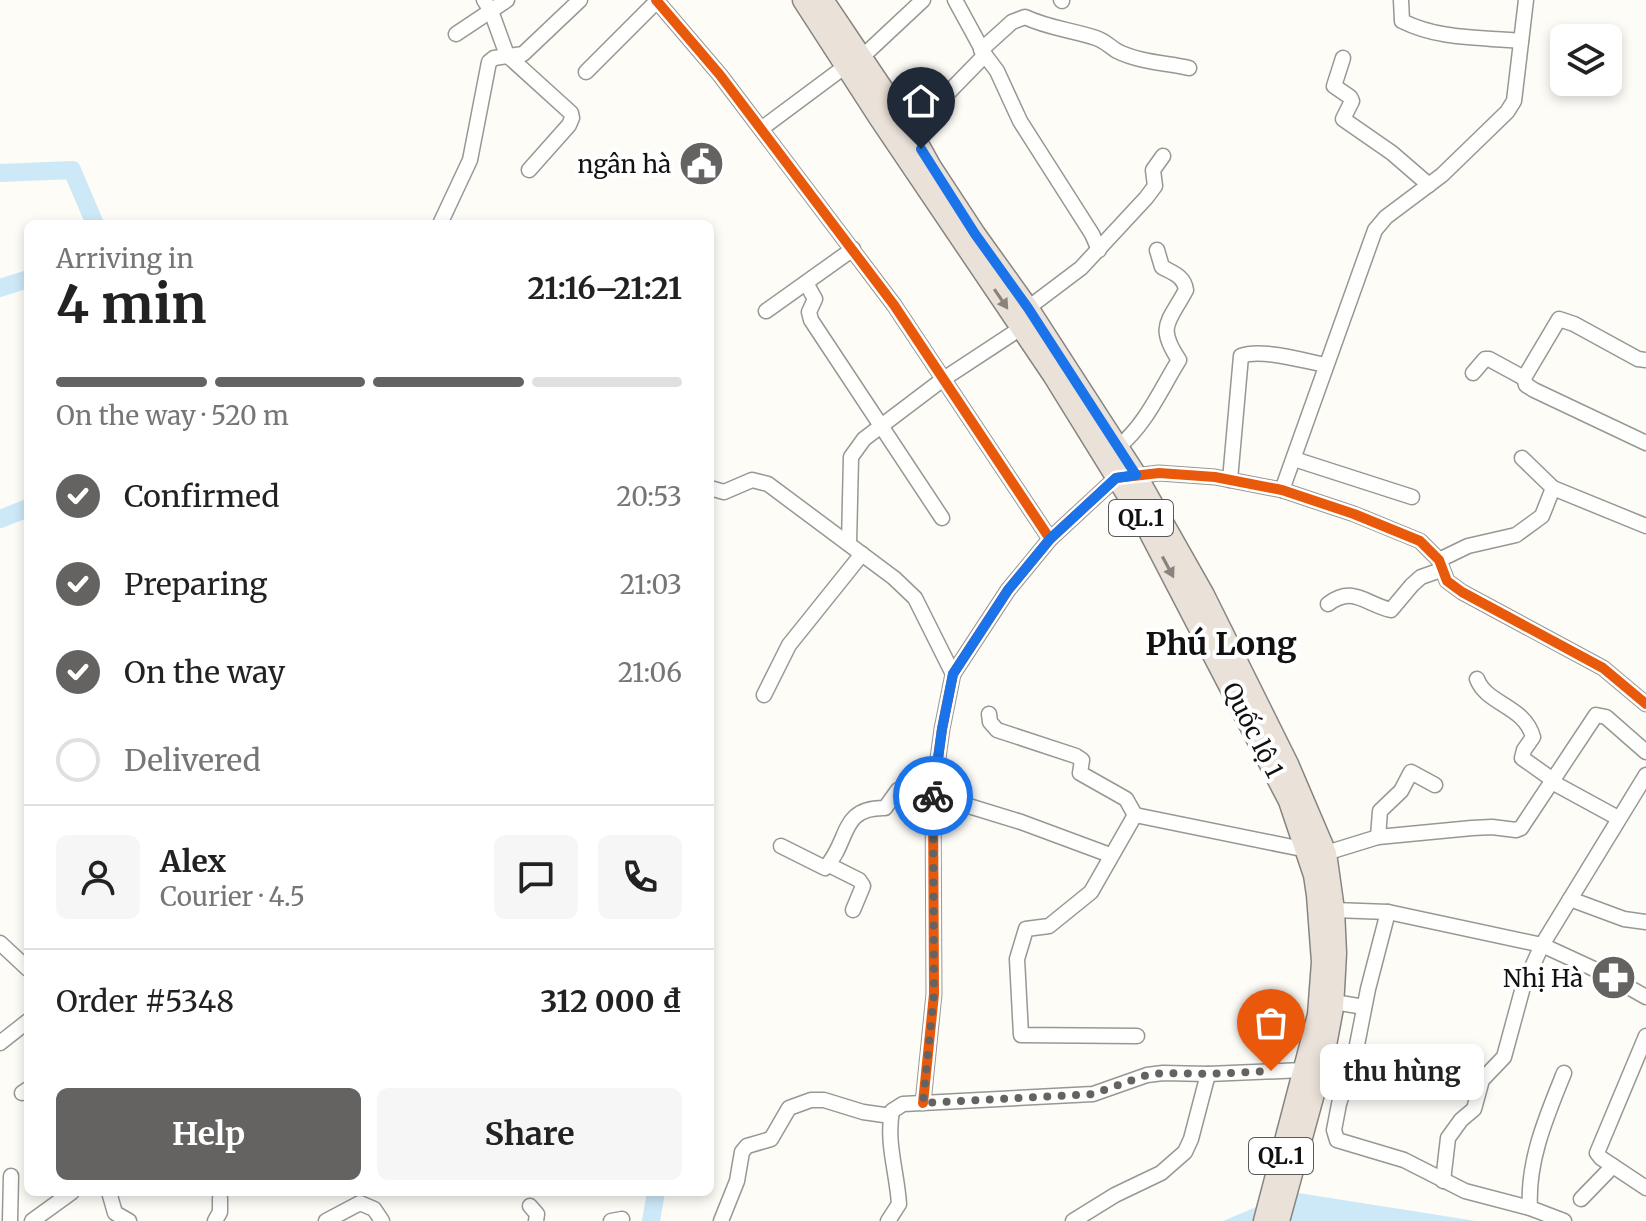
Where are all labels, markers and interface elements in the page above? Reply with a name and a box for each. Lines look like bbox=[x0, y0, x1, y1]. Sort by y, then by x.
map controls bbox=[1550, 24, 1622, 96]
button: layers bbox=[1550, 24, 1622, 96]
pin bbox=[887, 67, 955, 149]
icon: home bbox=[899, 79, 943, 123]
public building icon: ngân hà bbox=[678, 140, 726, 188]
place label: ngân hà bbox=[578, 149, 671, 180]
text: Arriving in bbox=[56, 242, 194, 275]
text: 21:16–21:21 bbox=[528, 269, 682, 307]
text: 4 min bbox=[56, 272, 207, 337]
one-way arrow bbox=[993, 288, 1008, 309]
text: On the way · 520 m bbox=[56, 399, 289, 432]
icon: check bbox=[56, 474, 100, 518]
text: Confirmed bbox=[124, 477, 279, 515]
text: 20:53 bbox=[616, 480, 682, 513]
road number: QL.1 bbox=[1109, 500, 1173, 536]
one-way arrow bbox=[1161, 555, 1174, 578]
icon: check bbox=[56, 562, 100, 606]
text: Preparing bbox=[124, 565, 267, 603]
text: 21:03 bbox=[620, 568, 682, 601]
district label: Phú Long bbox=[1145, 624, 1297, 664]
icon: check bbox=[56, 650, 100, 694]
text: On the way bbox=[124, 653, 285, 691]
text: 21:06 bbox=[618, 656, 682, 689]
street label: Quốc lộ 1 bbox=[1216, 677, 1290, 783]
text: Delivered bbox=[124, 741, 261, 779]
courier bbox=[893, 756, 973, 836]
icon: bike bbox=[911, 774, 955, 818]
button: person bbox=[56, 835, 140, 919]
button: chat bbox=[494, 835, 578, 919]
button: phone bbox=[598, 835, 682, 919]
text: Alex bbox=[160, 842, 226, 880]
text: Courier · 4.5 bbox=[160, 880, 305, 913]
pharmacy icon: Nhị Hà bbox=[1590, 954, 1638, 1002]
place label: Nhị Hà bbox=[1503, 963, 1583, 994]
text: Order #5348 bbox=[56, 982, 234, 1020]
text: 312 000 ₫ bbox=[540, 982, 682, 1020]
pin bbox=[1237, 989, 1305, 1071]
icon: bag bbox=[1249, 1001, 1293, 1045]
callout: thu hùng bbox=[1319, 1043, 1483, 1099]
text: thu hùng bbox=[1343, 1055, 1461, 1088]
button: Help bbox=[56, 1088, 361, 1180]
button: Share bbox=[377, 1088, 682, 1180]
road number: QL.1 bbox=[1249, 1138, 1313, 1174]

